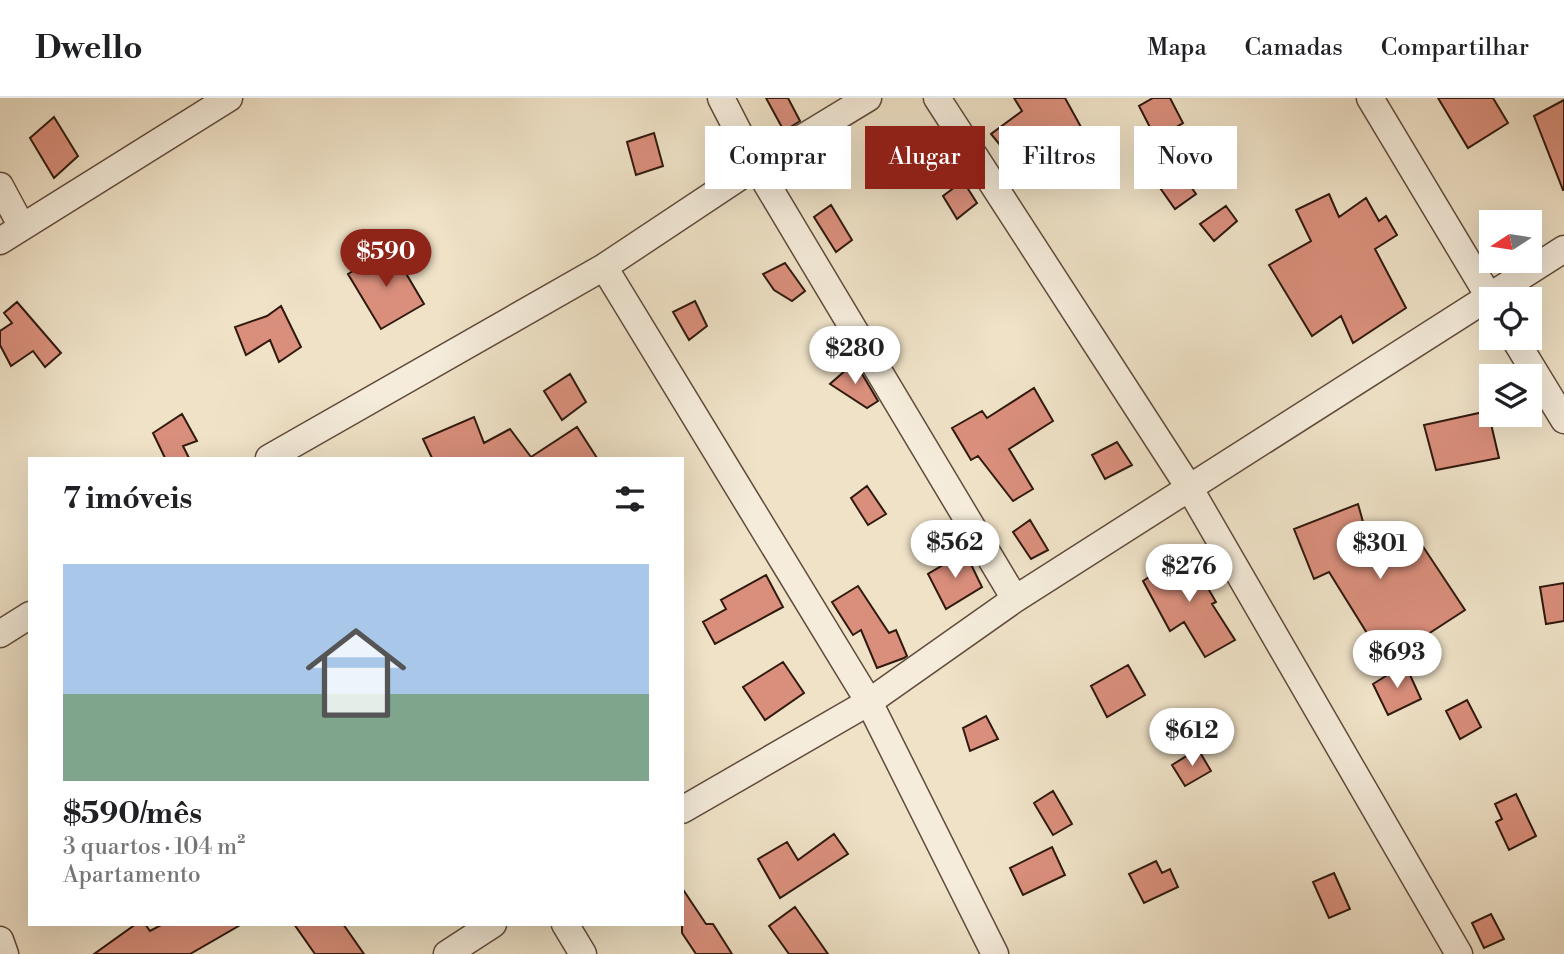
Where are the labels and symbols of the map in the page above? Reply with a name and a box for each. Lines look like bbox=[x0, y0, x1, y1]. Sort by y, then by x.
north arrow bbox=[1479, 210, 1542, 273]
pin: $590 bbox=[345, 230, 427, 289]
pin: $280 bbox=[814, 327, 896, 386]
pin: $562 bbox=[914, 520, 996, 580]
pin: $301 bbox=[1339, 522, 1421, 581]
pin: $276 bbox=[1148, 545, 1230, 604]
pin: $693 bbox=[1356, 630, 1438, 690]
pin: $612 bbox=[1151, 708, 1233, 768]

